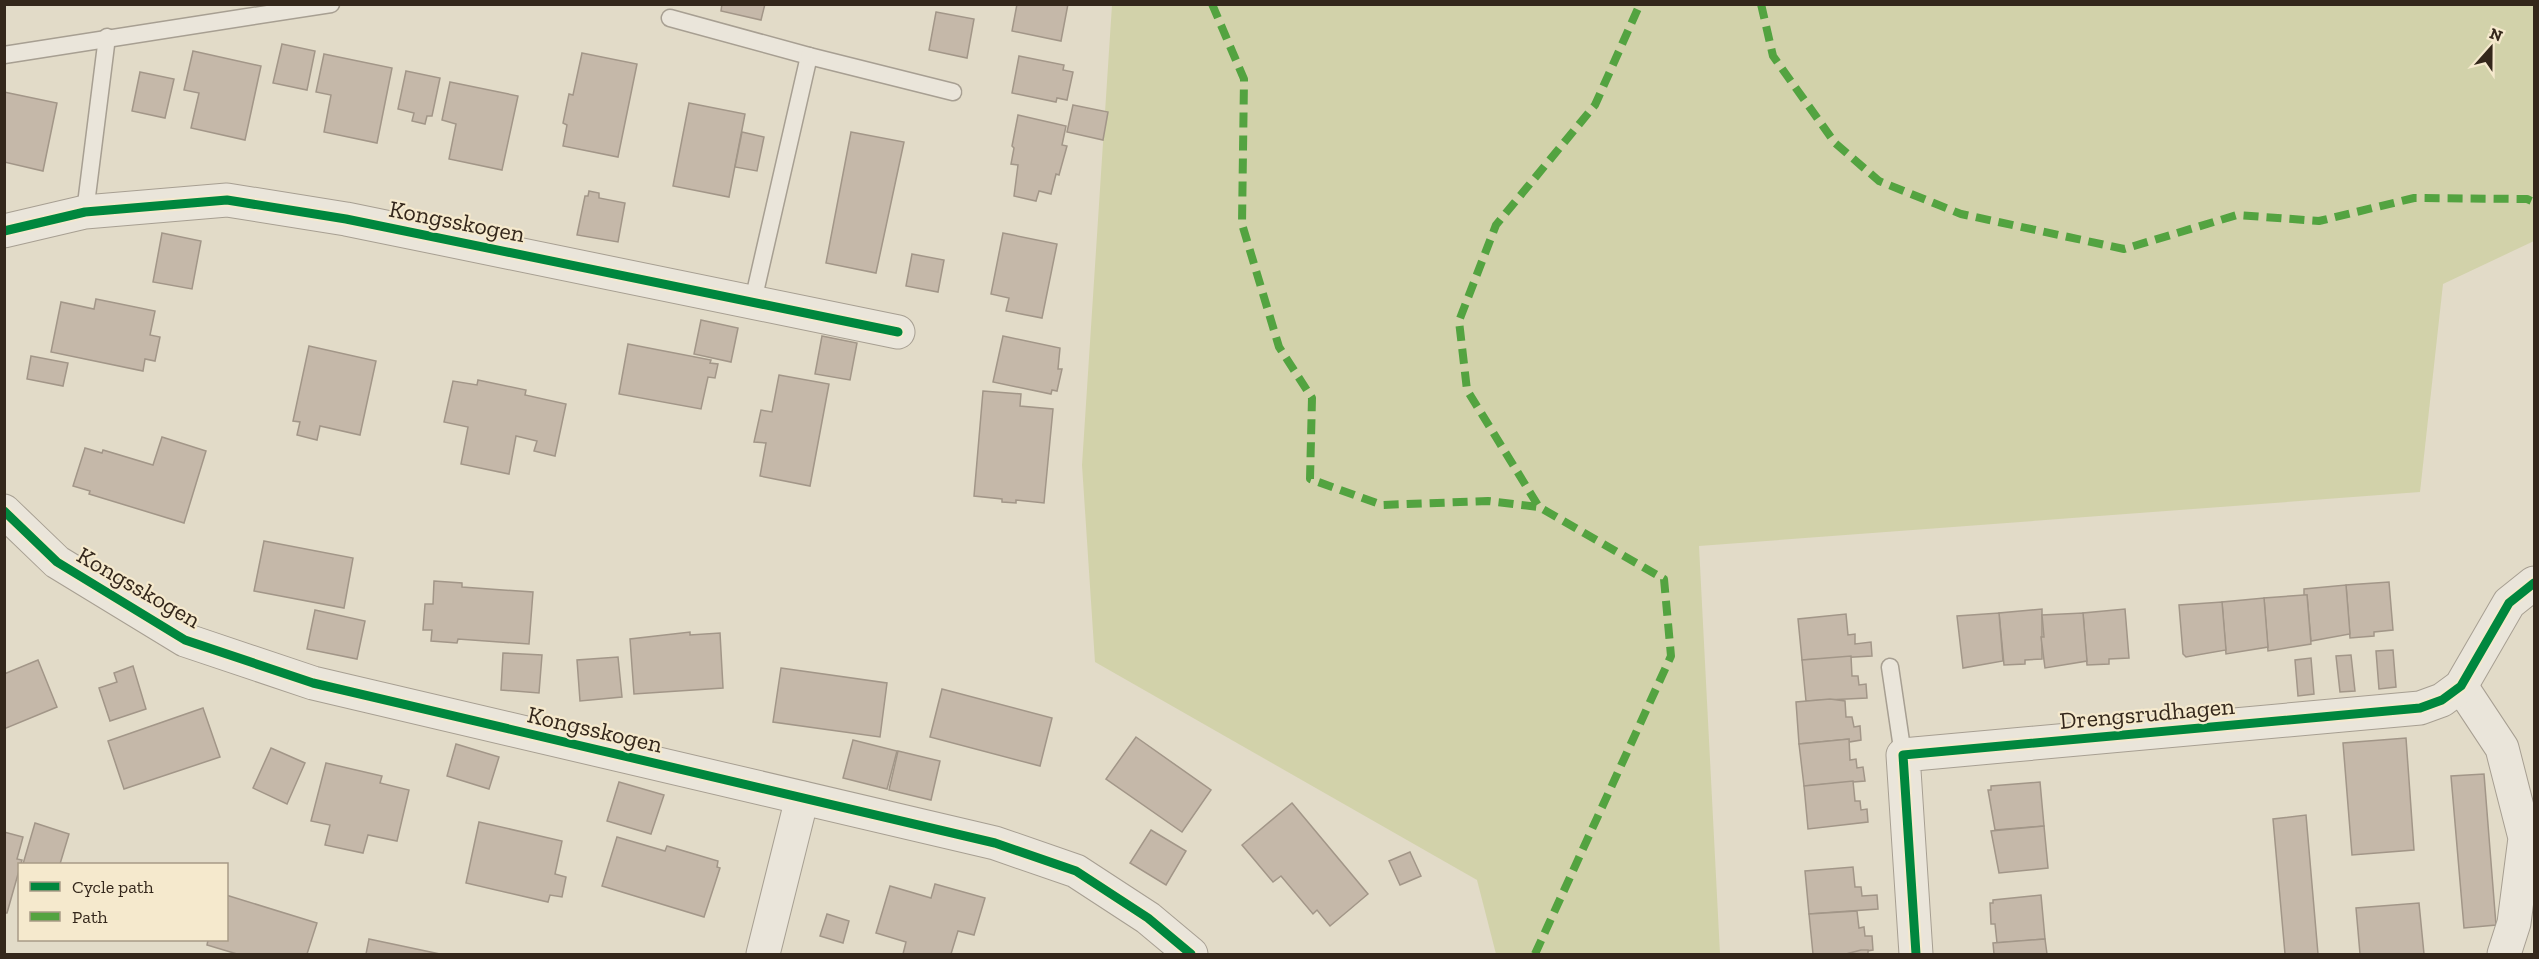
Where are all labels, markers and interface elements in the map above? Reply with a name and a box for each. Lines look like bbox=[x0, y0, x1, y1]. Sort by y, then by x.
north arrow bbox=[2461, 18, 2521, 78]
text: N bbox=[2487, 23, 2505, 46]
street label: Kongsskogen bbox=[387, 194, 528, 248]
street label: Kongsskogen bbox=[72, 540, 206, 634]
street label: Drengsrudhagen bbox=[2058, 691, 2236, 735]
street label: Kongsskogen bbox=[525, 699, 666, 759]
legend bbox=[18, 863, 228, 941]
text: Cycle path bbox=[72, 876, 154, 898]
text: Path bbox=[72, 906, 108, 928]

